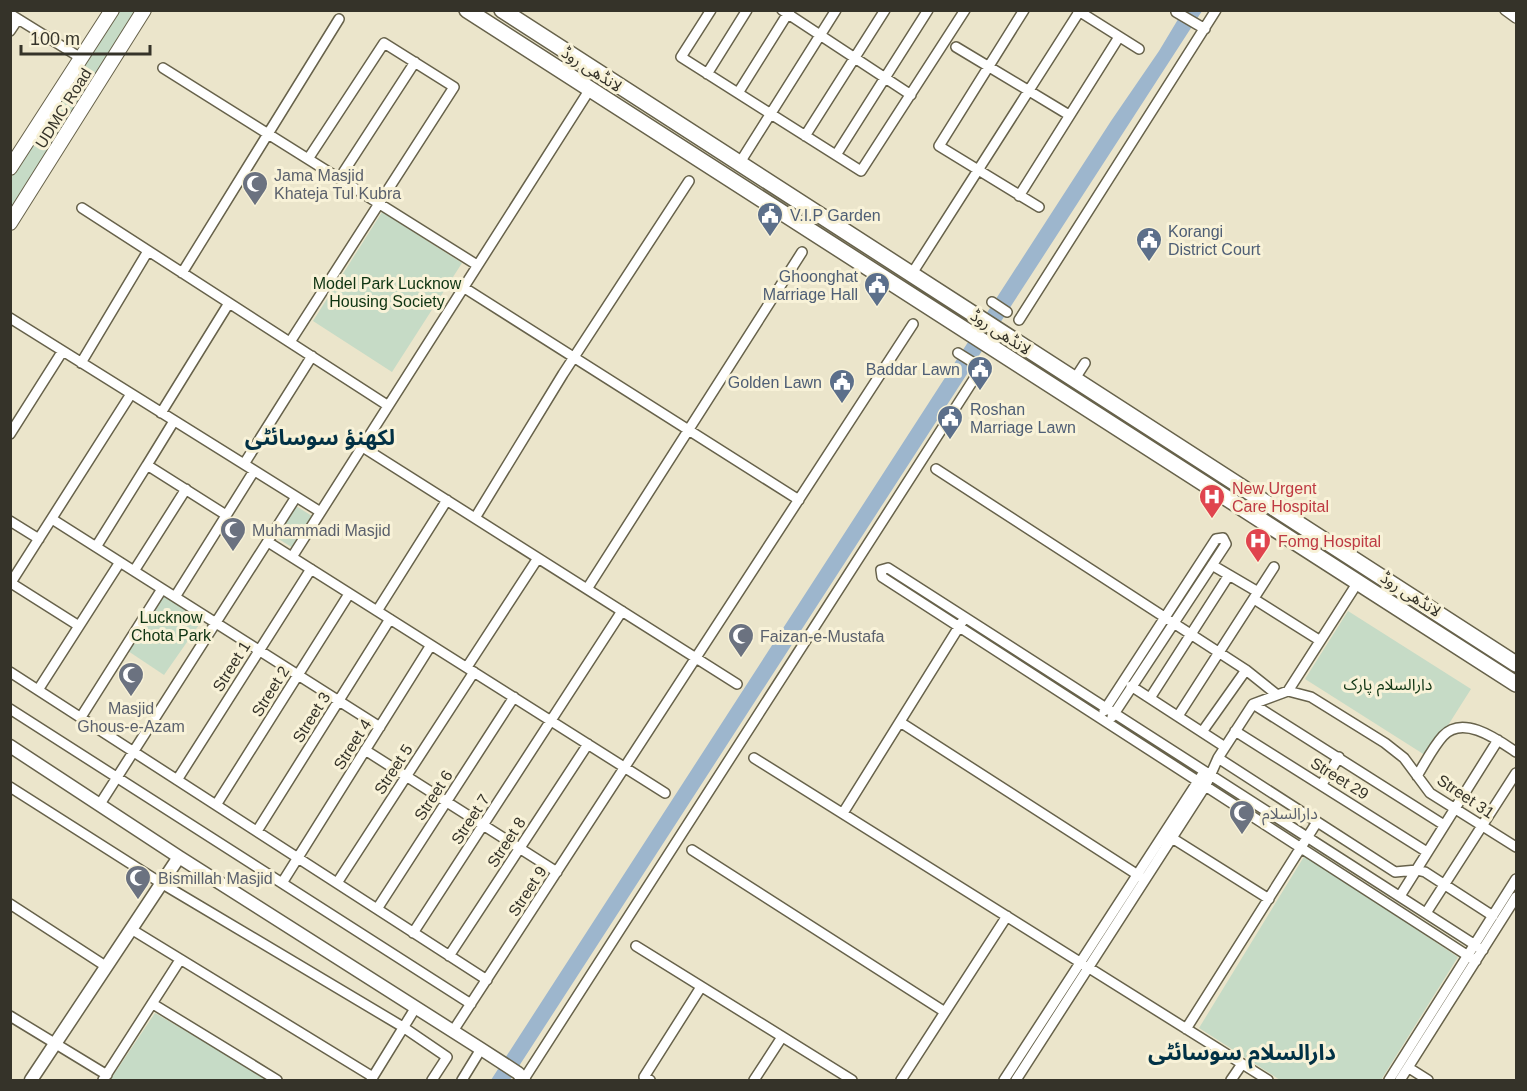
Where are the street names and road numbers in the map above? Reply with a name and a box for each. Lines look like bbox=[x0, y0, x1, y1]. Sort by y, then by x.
street label: لانڈھی روڈ bbox=[558, 43, 625, 96]
street label: UDMC Road bbox=[32, 65, 95, 151]
street label: لانڈھی روڈ bbox=[967, 306, 1034, 359]
street label: لانڈھی روڈ bbox=[1377, 568, 1444, 621]
street label: Street 1 bbox=[209, 638, 254, 695]
street label: Street 2 bbox=[248, 663, 293, 720]
street label: Street 3 bbox=[289, 689, 334, 746]
street label: Street 4 bbox=[330, 716, 375, 773]
street label: Street 5 bbox=[371, 741, 416, 797]
street label: Street 29 bbox=[1308, 754, 1372, 803]
street label: Street 6 bbox=[411, 767, 456, 823]
street label: Street 31 bbox=[1434, 771, 1497, 822]
street label: Street 7 bbox=[448, 791, 493, 847]
street label: Street 8 bbox=[484, 814, 529, 870]
street label: Street 9 bbox=[505, 863, 550, 919]

